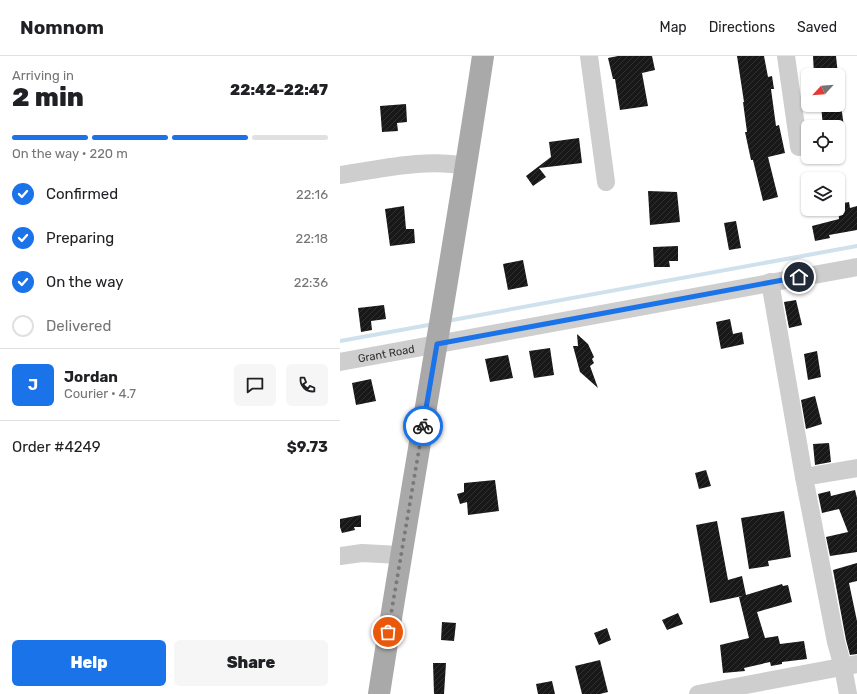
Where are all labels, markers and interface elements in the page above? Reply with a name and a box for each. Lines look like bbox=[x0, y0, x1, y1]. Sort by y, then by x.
text: Nomnom bbox=[20, 16, 104, 39]
text: Map bbox=[660, 19, 687, 36]
text: Directions bbox=[709, 19, 775, 36]
text: Saved bbox=[797, 19, 837, 36]
text: Arriving in bbox=[12, 68, 74, 83]
north arrow bbox=[801, 68, 845, 112]
map controls bbox=[801, 68, 845, 216]
text: 22:42–22:47 bbox=[230, 81, 328, 99]
text: 2 min bbox=[12, 82, 84, 113]
button: locate bbox=[801, 120, 845, 164]
text: On the way · 220 m bbox=[12, 146, 128, 161]
button: layers bbox=[801, 172, 845, 216]
icon: check bbox=[12, 183, 34, 205]
text: Confirmed bbox=[46, 185, 118, 203]
text: 22:16 bbox=[296, 187, 328, 202]
icon: check bbox=[12, 227, 34, 249]
text: Preparing bbox=[46, 229, 114, 247]
text: 22:18 bbox=[296, 231, 328, 246]
pin bbox=[782, 260, 816, 294]
icon: home bbox=[788, 266, 810, 288]
icon: check bbox=[12, 271, 34, 293]
text: On the way bbox=[46, 273, 124, 291]
text: 22:36 bbox=[294, 275, 328, 290]
text: Delivered bbox=[46, 317, 111, 335]
street label: Grant Road bbox=[357, 342, 416, 366]
button: chat bbox=[234, 364, 276, 406]
button: phone bbox=[286, 364, 328, 406]
text: Jordan bbox=[64, 368, 118, 386]
text: J bbox=[28, 376, 38, 394]
text: Courier · 4.7 bbox=[64, 386, 136, 401]
courier bbox=[403, 406, 443, 446]
icon: bike bbox=[412, 415, 434, 437]
text: Order #4249 bbox=[12, 438, 101, 456]
text: $9.73 bbox=[287, 438, 328, 456]
pin bbox=[371, 615, 405, 649]
icon: bag bbox=[377, 621, 399, 643]
button: Help bbox=[12, 640, 166, 686]
button: Share bbox=[174, 640, 328, 686]

